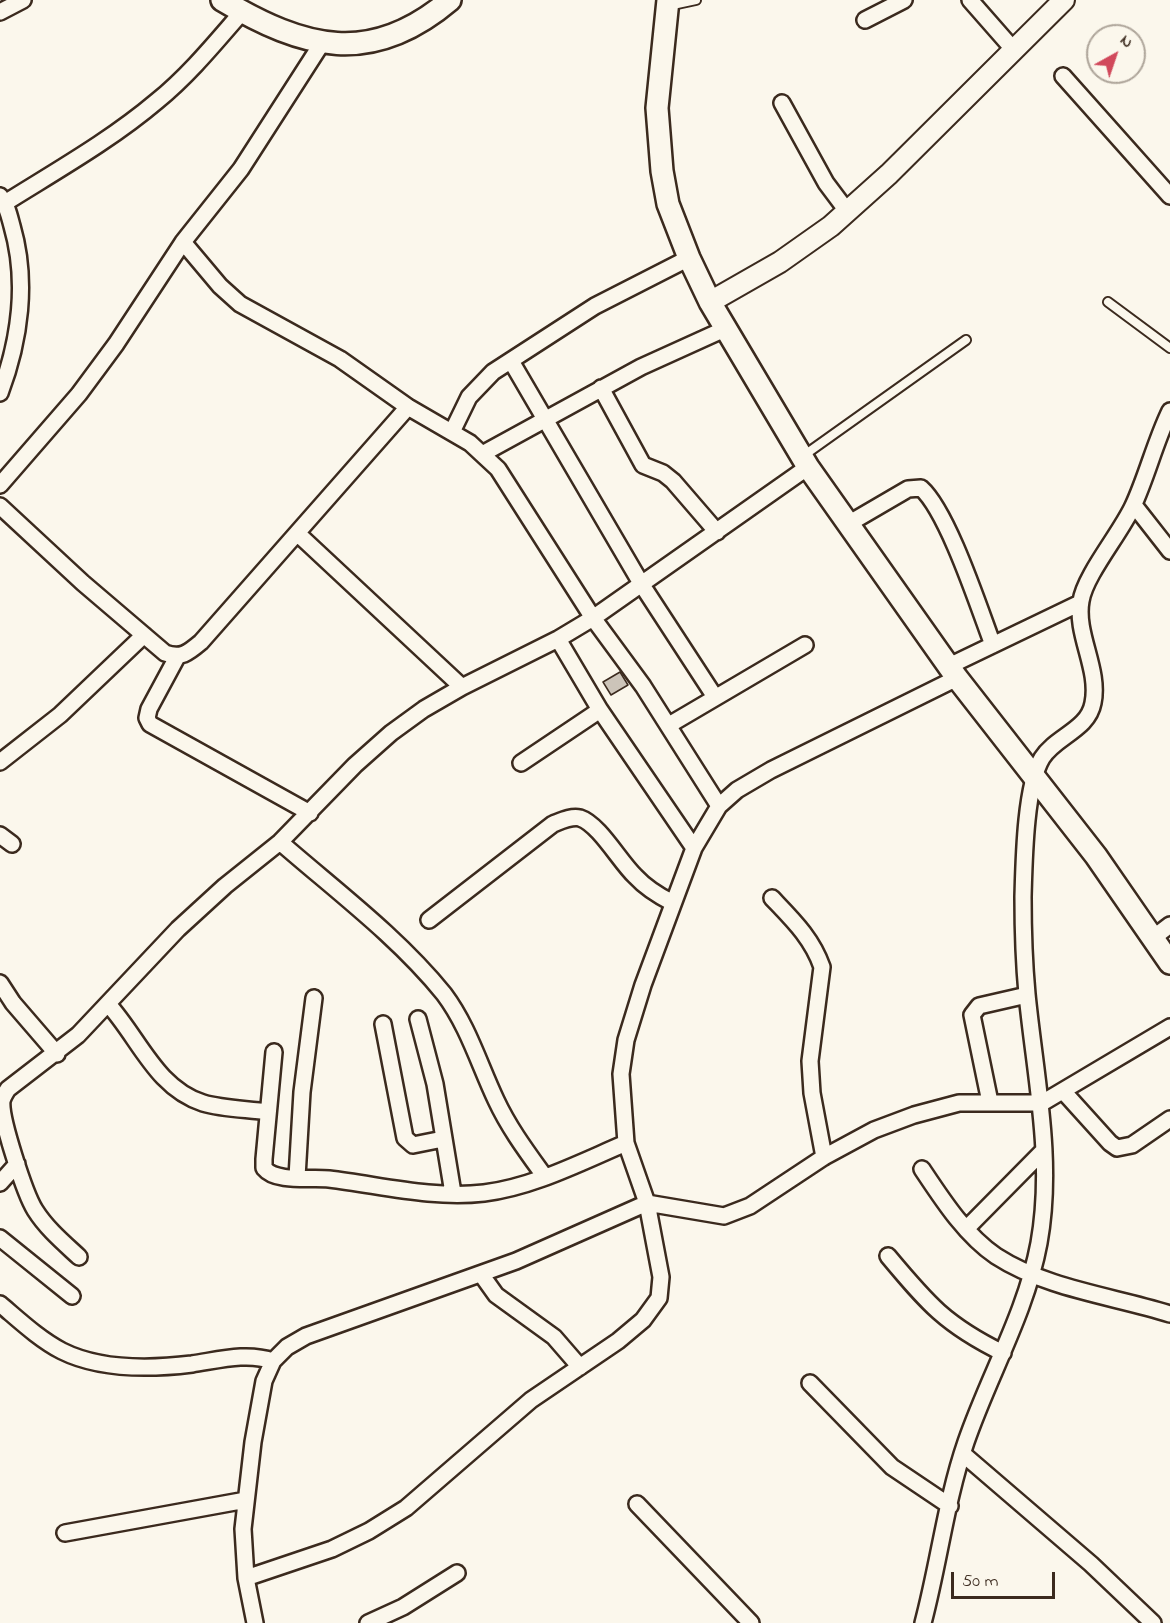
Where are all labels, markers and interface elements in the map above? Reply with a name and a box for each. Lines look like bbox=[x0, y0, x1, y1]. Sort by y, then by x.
north arrow bbox=[1086, 24, 1146, 84]
text: N bbox=[1114, 29, 1138, 54]
scale bar bbox=[954, 1560, 1058, 1598]
text: 50 m bbox=[962, 1569, 999, 1595]

